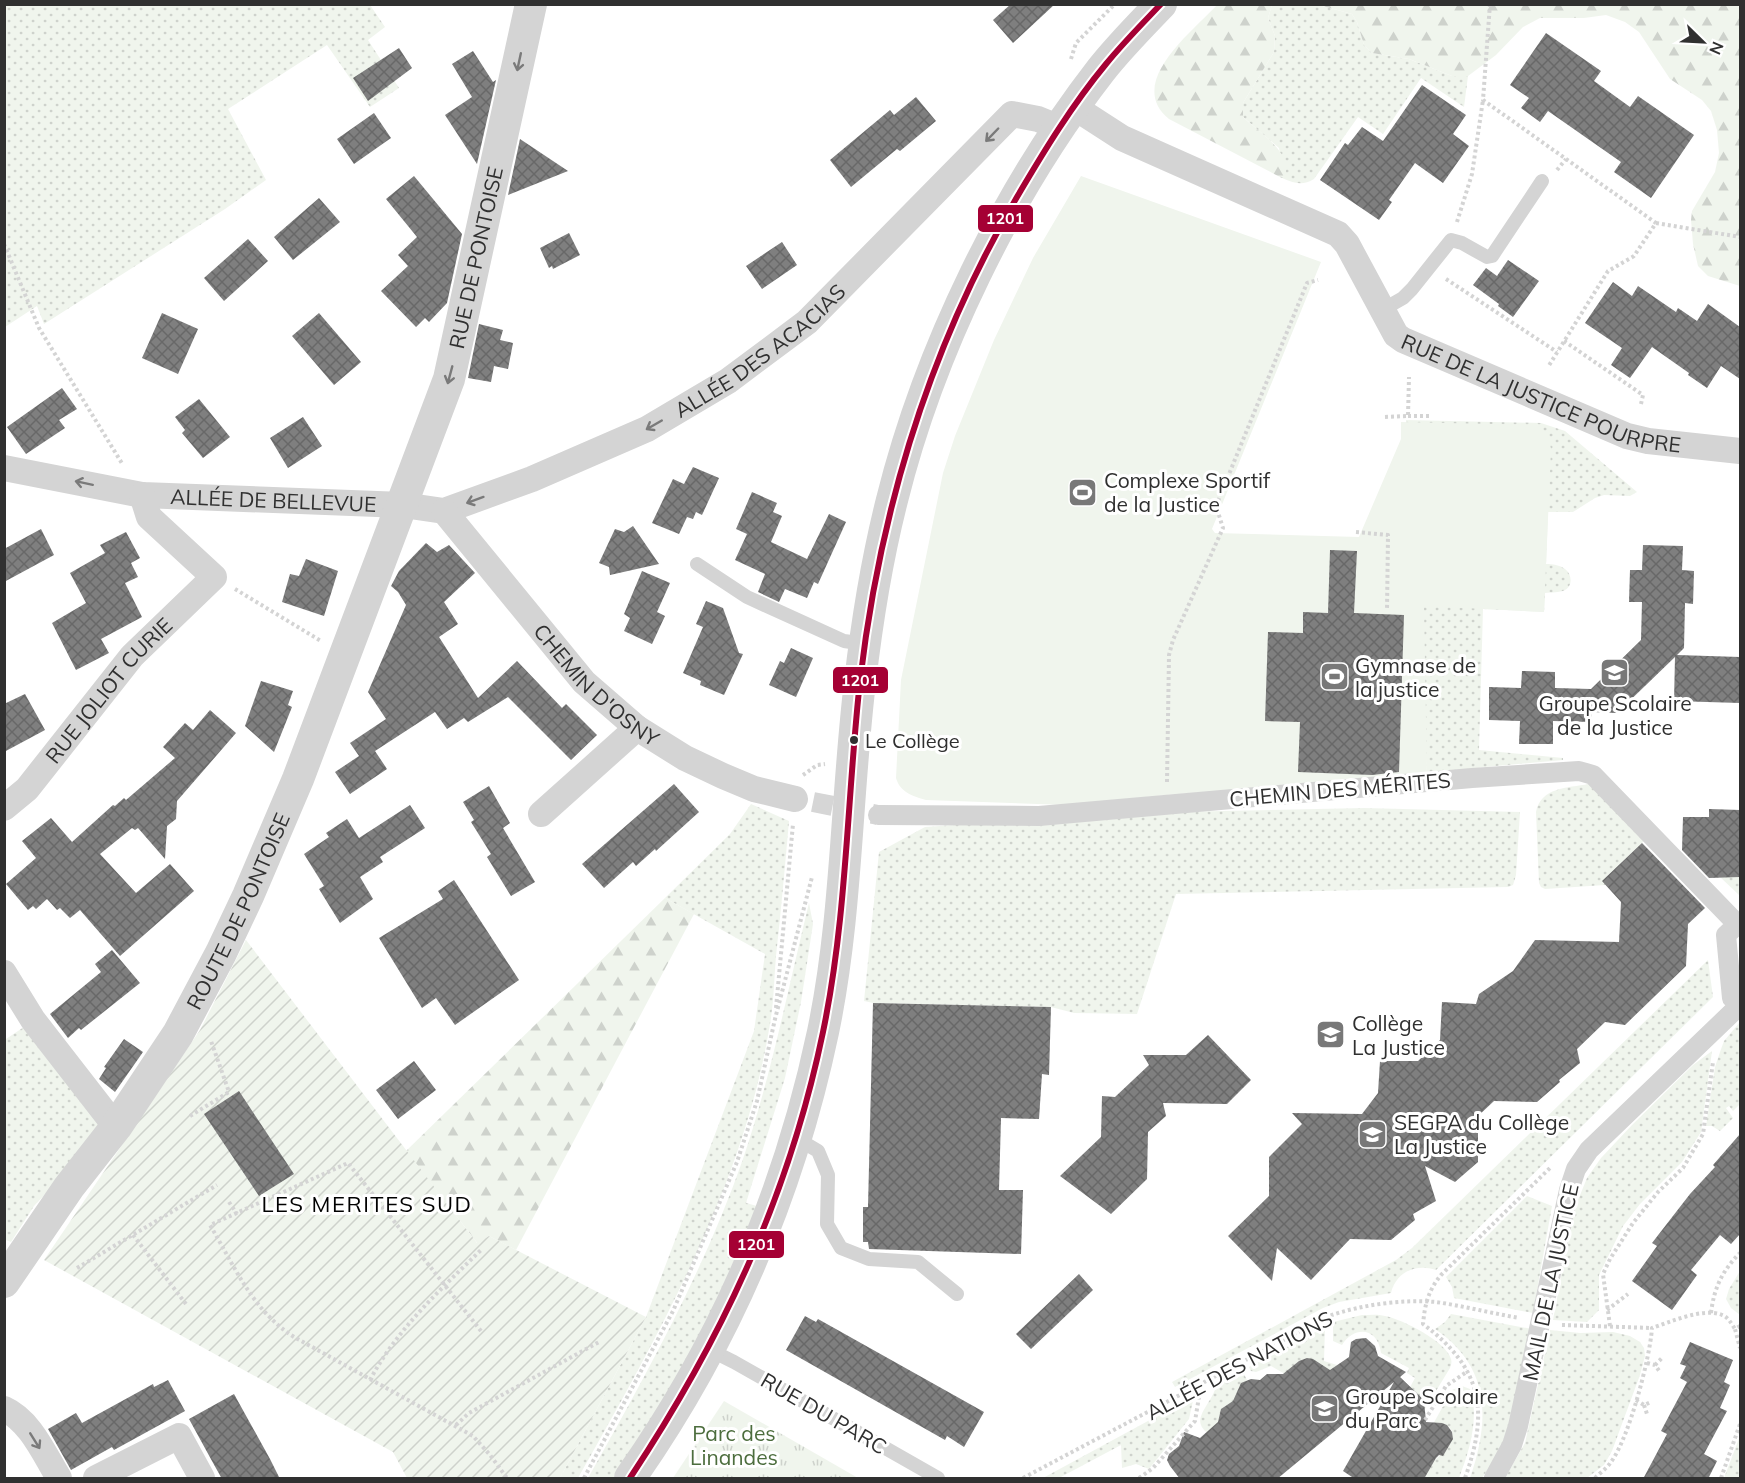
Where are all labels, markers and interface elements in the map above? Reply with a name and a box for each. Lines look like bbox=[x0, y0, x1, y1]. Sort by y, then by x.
north arrow bbox=[1673, 12, 1733, 72]
text: N bbox=[1705, 39, 1728, 58]
one-way arrow bbox=[513, 51, 524, 71]
one-way arrow bbox=[984, 128, 999, 143]
street label: RUE DE PONTOISE bbox=[443, 164, 508, 351]
line badge: 1201 bbox=[977, 204, 1034, 233]
text: 1201 bbox=[986, 208, 1024, 228]
street label: ALLÉE DES ACACIAS bbox=[670, 278, 850, 423]
street label: RUE DE LA JUSTICE POURPRE bbox=[1398, 328, 1682, 458]
one-way arrow bbox=[443, 365, 455, 384]
one-way arrow bbox=[646, 419, 663, 431]
place label: Complexe Sportif de la Justice bbox=[1104, 467, 1271, 517]
sports icon: Complexe Sportif de la Justice bbox=[1067, 476, 1099, 508]
one-way arrow bbox=[75, 477, 95, 488]
street label: ALLÉE DE BELLEVUE bbox=[170, 483, 377, 517]
one-way arrow bbox=[466, 495, 484, 506]
street label: RUE JOLIOT CURIE bbox=[39, 612, 177, 768]
street label: CHEMIN D'OSNY bbox=[528, 618, 664, 752]
place label: Gymnase de la justice bbox=[1355, 652, 1476, 702]
school or university icon: Groupe Scolaire de la Justice bbox=[1599, 656, 1631, 688]
sports icon: Gymnase de la justice bbox=[1318, 661, 1350, 693]
line badge: 1201 bbox=[832, 666, 889, 694]
text: 1201 bbox=[841, 670, 879, 690]
place label: Groupe Scolaire de la Justice bbox=[1538, 690, 1692, 740]
place label: Le Collège bbox=[865, 728, 960, 753]
marker: Le Collège bbox=[848, 734, 860, 746]
street label: CHEMIN DES MÉRITES bbox=[1228, 766, 1452, 812]
street label: ROUTE DE PONTOISE bbox=[180, 809, 295, 1014]
place label: Collège La Justice bbox=[1352, 1010, 1445, 1060]
school or university icon: Collège La Justice bbox=[1315, 1019, 1347, 1051]
place label: SEGPA du Collège La Justice bbox=[1394, 1109, 1569, 1159]
school or university icon: SEGPA du Collège La Justice bbox=[1357, 1118, 1389, 1150]
street label: MAIL DE LA JUSTICE bbox=[1516, 1181, 1584, 1383]
district label: LES MERITES SUD bbox=[261, 1190, 473, 1218]
line badge: 1201 bbox=[728, 1230, 785, 1259]
text: 1201 bbox=[737, 1234, 775, 1254]
street label: ALLÉE DES NATIONS bbox=[1141, 1305, 1337, 1425]
street label: RUE DU PARC bbox=[757, 1367, 891, 1459]
place label: Groupe Scolaire du Parc bbox=[1345, 1383, 1498, 1433]
school or university icon: Groupe Scolaire du Parc bbox=[1308, 1392, 1340, 1424]
park label: Parc des Linandes bbox=[690, 1420, 778, 1470]
one-way arrow bbox=[29, 1432, 42, 1449]

